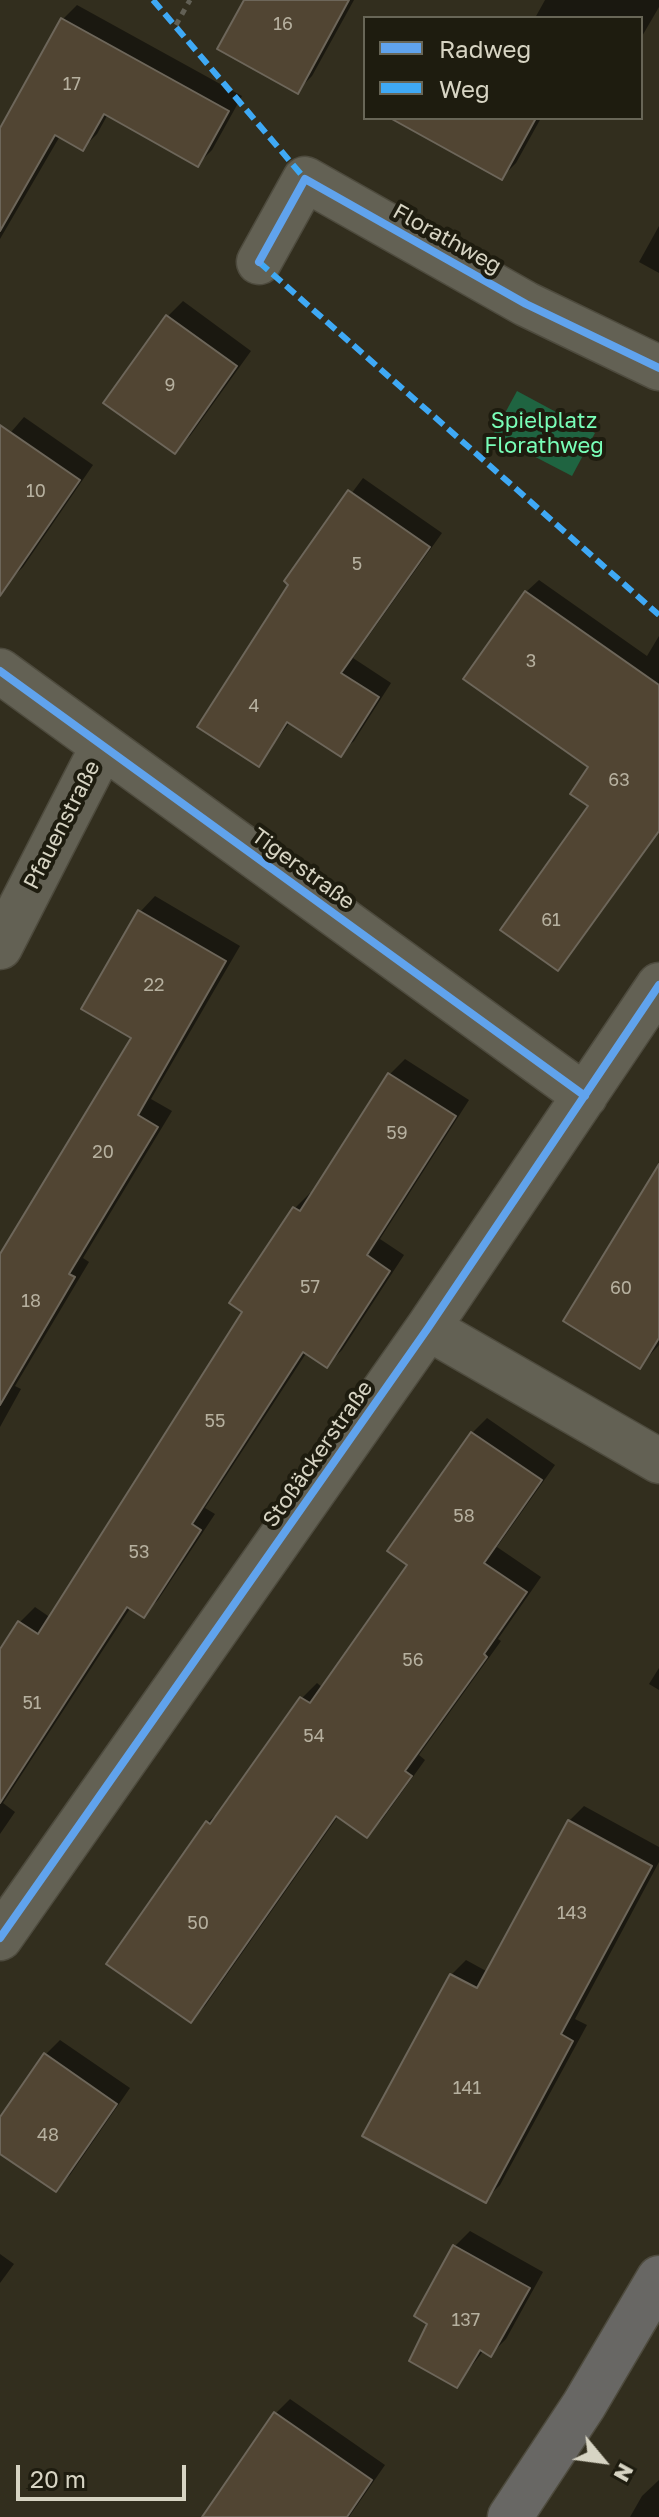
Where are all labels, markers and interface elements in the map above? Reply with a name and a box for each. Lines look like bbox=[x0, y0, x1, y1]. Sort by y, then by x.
house number: 16 bbox=[273, 13, 293, 35]
legend bbox=[363, 16, 643, 120]
text: Radweg bbox=[439, 34, 531, 63]
house number: 17 bbox=[63, 73, 81, 95]
text: Weg bbox=[439, 74, 490, 103]
street label: Florathweg bbox=[388, 198, 506, 280]
house number: 9 bbox=[165, 374, 175, 396]
park label: Spielplatz Florathweg bbox=[484, 408, 604, 460]
house number: 10 bbox=[26, 480, 46, 502]
house number: 5 bbox=[352, 553, 362, 575]
house number: 3 bbox=[526, 650, 536, 672]
house number: 4 bbox=[249, 695, 259, 717]
street label: Pfauenstraße bbox=[18, 756, 106, 894]
house number: 63 bbox=[608, 769, 630, 791]
street label: Tigerstraße bbox=[246, 823, 360, 915]
house number: 61 bbox=[541, 909, 561, 931]
house number: 22 bbox=[144, 974, 164, 996]
house number: 59 bbox=[386, 1122, 408, 1144]
house number: 20 bbox=[92, 1141, 114, 1163]
house number: 57 bbox=[300, 1276, 320, 1298]
house number: 60 bbox=[610, 1277, 632, 1299]
house number: 18 bbox=[21, 1290, 41, 1312]
street label: Stoßäckerstraße bbox=[258, 1376, 378, 1532]
house number: 55 bbox=[205, 1410, 225, 1432]
house number: 58 bbox=[453, 1505, 475, 1527]
house number: 53 bbox=[129, 1541, 149, 1563]
house number: 56 bbox=[402, 1649, 424, 1671]
house number: 51 bbox=[22, 1692, 42, 1714]
house number: 54 bbox=[303, 1725, 325, 1747]
house number: 143 bbox=[557, 1902, 587, 1924]
house number: 50 bbox=[187, 1912, 209, 1934]
house number: 141 bbox=[453, 2077, 481, 2099]
house number: 48 bbox=[37, 2124, 59, 2146]
house number: 137 bbox=[452, 2309, 480, 2331]
north arrow bbox=[563, 2421, 643, 2501]
scale bar bbox=[20, 2449, 190, 2499]
text: N bbox=[609, 2459, 640, 2487]
text: 20 m bbox=[30, 2464, 86, 2493]

